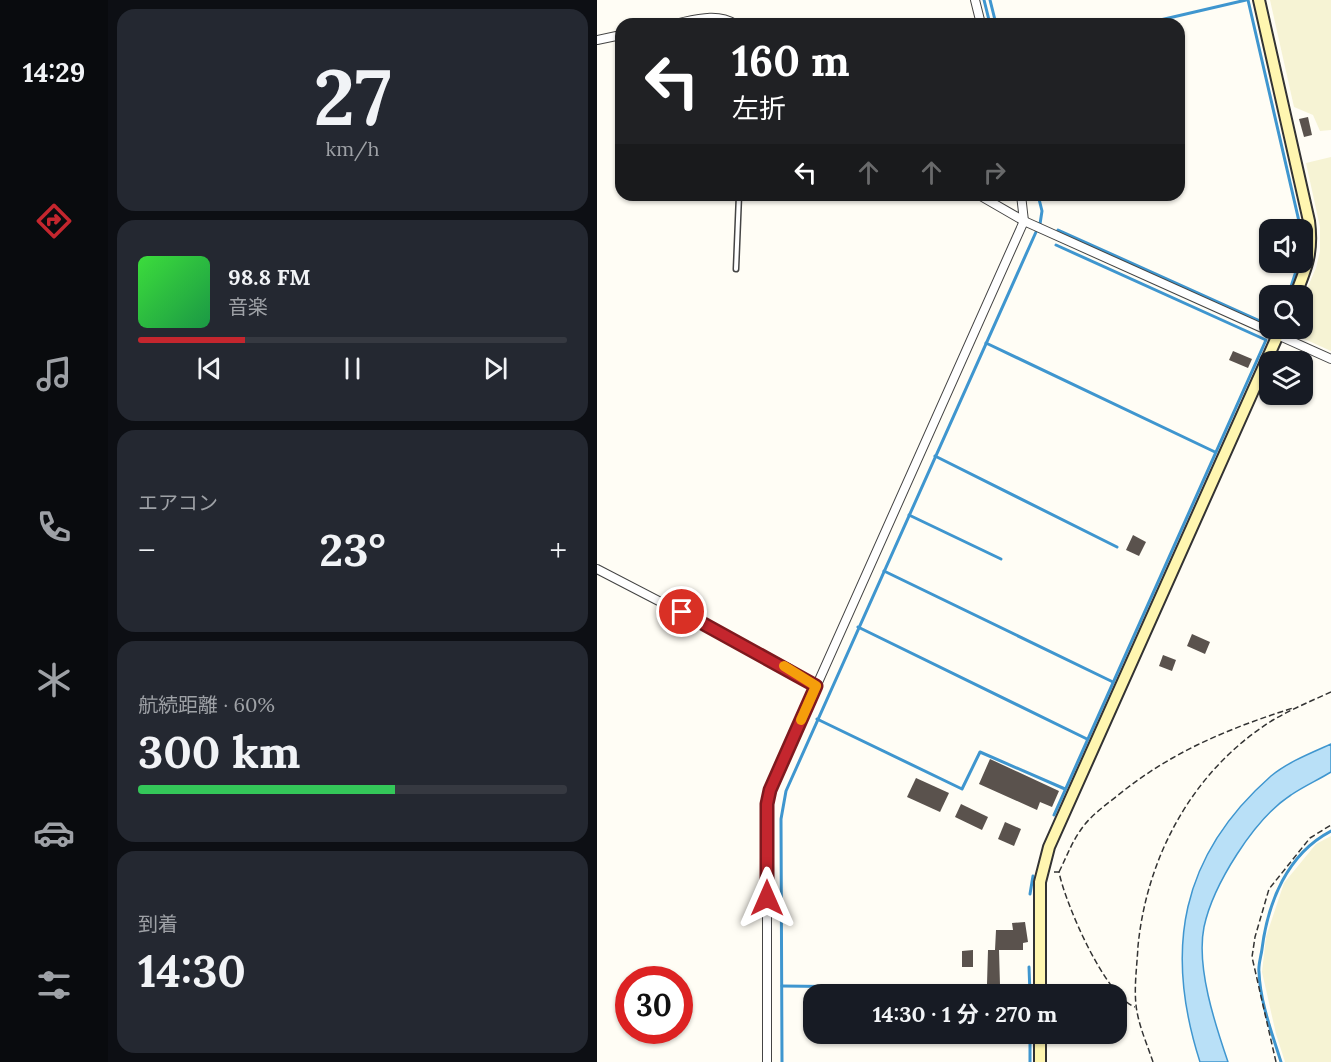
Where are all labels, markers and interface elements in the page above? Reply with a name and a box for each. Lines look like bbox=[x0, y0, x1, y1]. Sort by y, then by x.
text: 160 m bbox=[732, 34, 850, 88]
icon: left bbox=[633, 42, 711, 120]
text: 27 bbox=[313, 47, 392, 146]
text: 14:29 bbox=[23, 55, 85, 89]
text: 左折 bbox=[732, 91, 786, 125]
text: km/h bbox=[325, 136, 380, 161]
icon: left bbox=[789, 156, 822, 189]
icon: ahead bbox=[852, 156, 885, 189]
icon: ahead bbox=[915, 156, 948, 189]
icon: right bbox=[978, 156, 1011, 189]
icon: directions bbox=[33, 200, 75, 242]
map controls bbox=[1259, 219, 1313, 405]
button: sound bbox=[1259, 219, 1313, 273]
text: 98.8 FM bbox=[228, 263, 311, 291]
button: search bbox=[1259, 285, 1313, 339]
text: 音楽 bbox=[228, 294, 268, 319]
button: layers bbox=[1259, 351, 1313, 405]
icon: previous bbox=[193, 352, 226, 385]
icon: pause bbox=[336, 352, 369, 385]
icon: next bbox=[479, 352, 512, 385]
icon: music bbox=[33, 353, 75, 395]
text: エアコン bbox=[138, 490, 218, 515]
icon: phone bbox=[33, 506, 75, 548]
text: 23° bbox=[319, 521, 386, 578]
text: − bbox=[138, 529, 156, 571]
text: + bbox=[549, 529, 567, 571]
pin bbox=[656, 586, 707, 637]
icon: arrive bbox=[665, 595, 698, 628]
icon: climate bbox=[33, 659, 75, 701]
text: 航続距離 · 60% bbox=[138, 692, 275, 717]
text: 300 km bbox=[138, 723, 300, 780]
icon: car bbox=[33, 812, 75, 854]
position arrow bbox=[735, 866, 799, 930]
text: 到着 bbox=[138, 911, 178, 936]
text: 14:30 bbox=[138, 942, 246, 999]
icon: filters bbox=[33, 964, 75, 1006]
speed limit sign: 30 bbox=[615, 966, 693, 1044]
text: 14:30 · 1 分 · 270 m bbox=[873, 1000, 1057, 1028]

